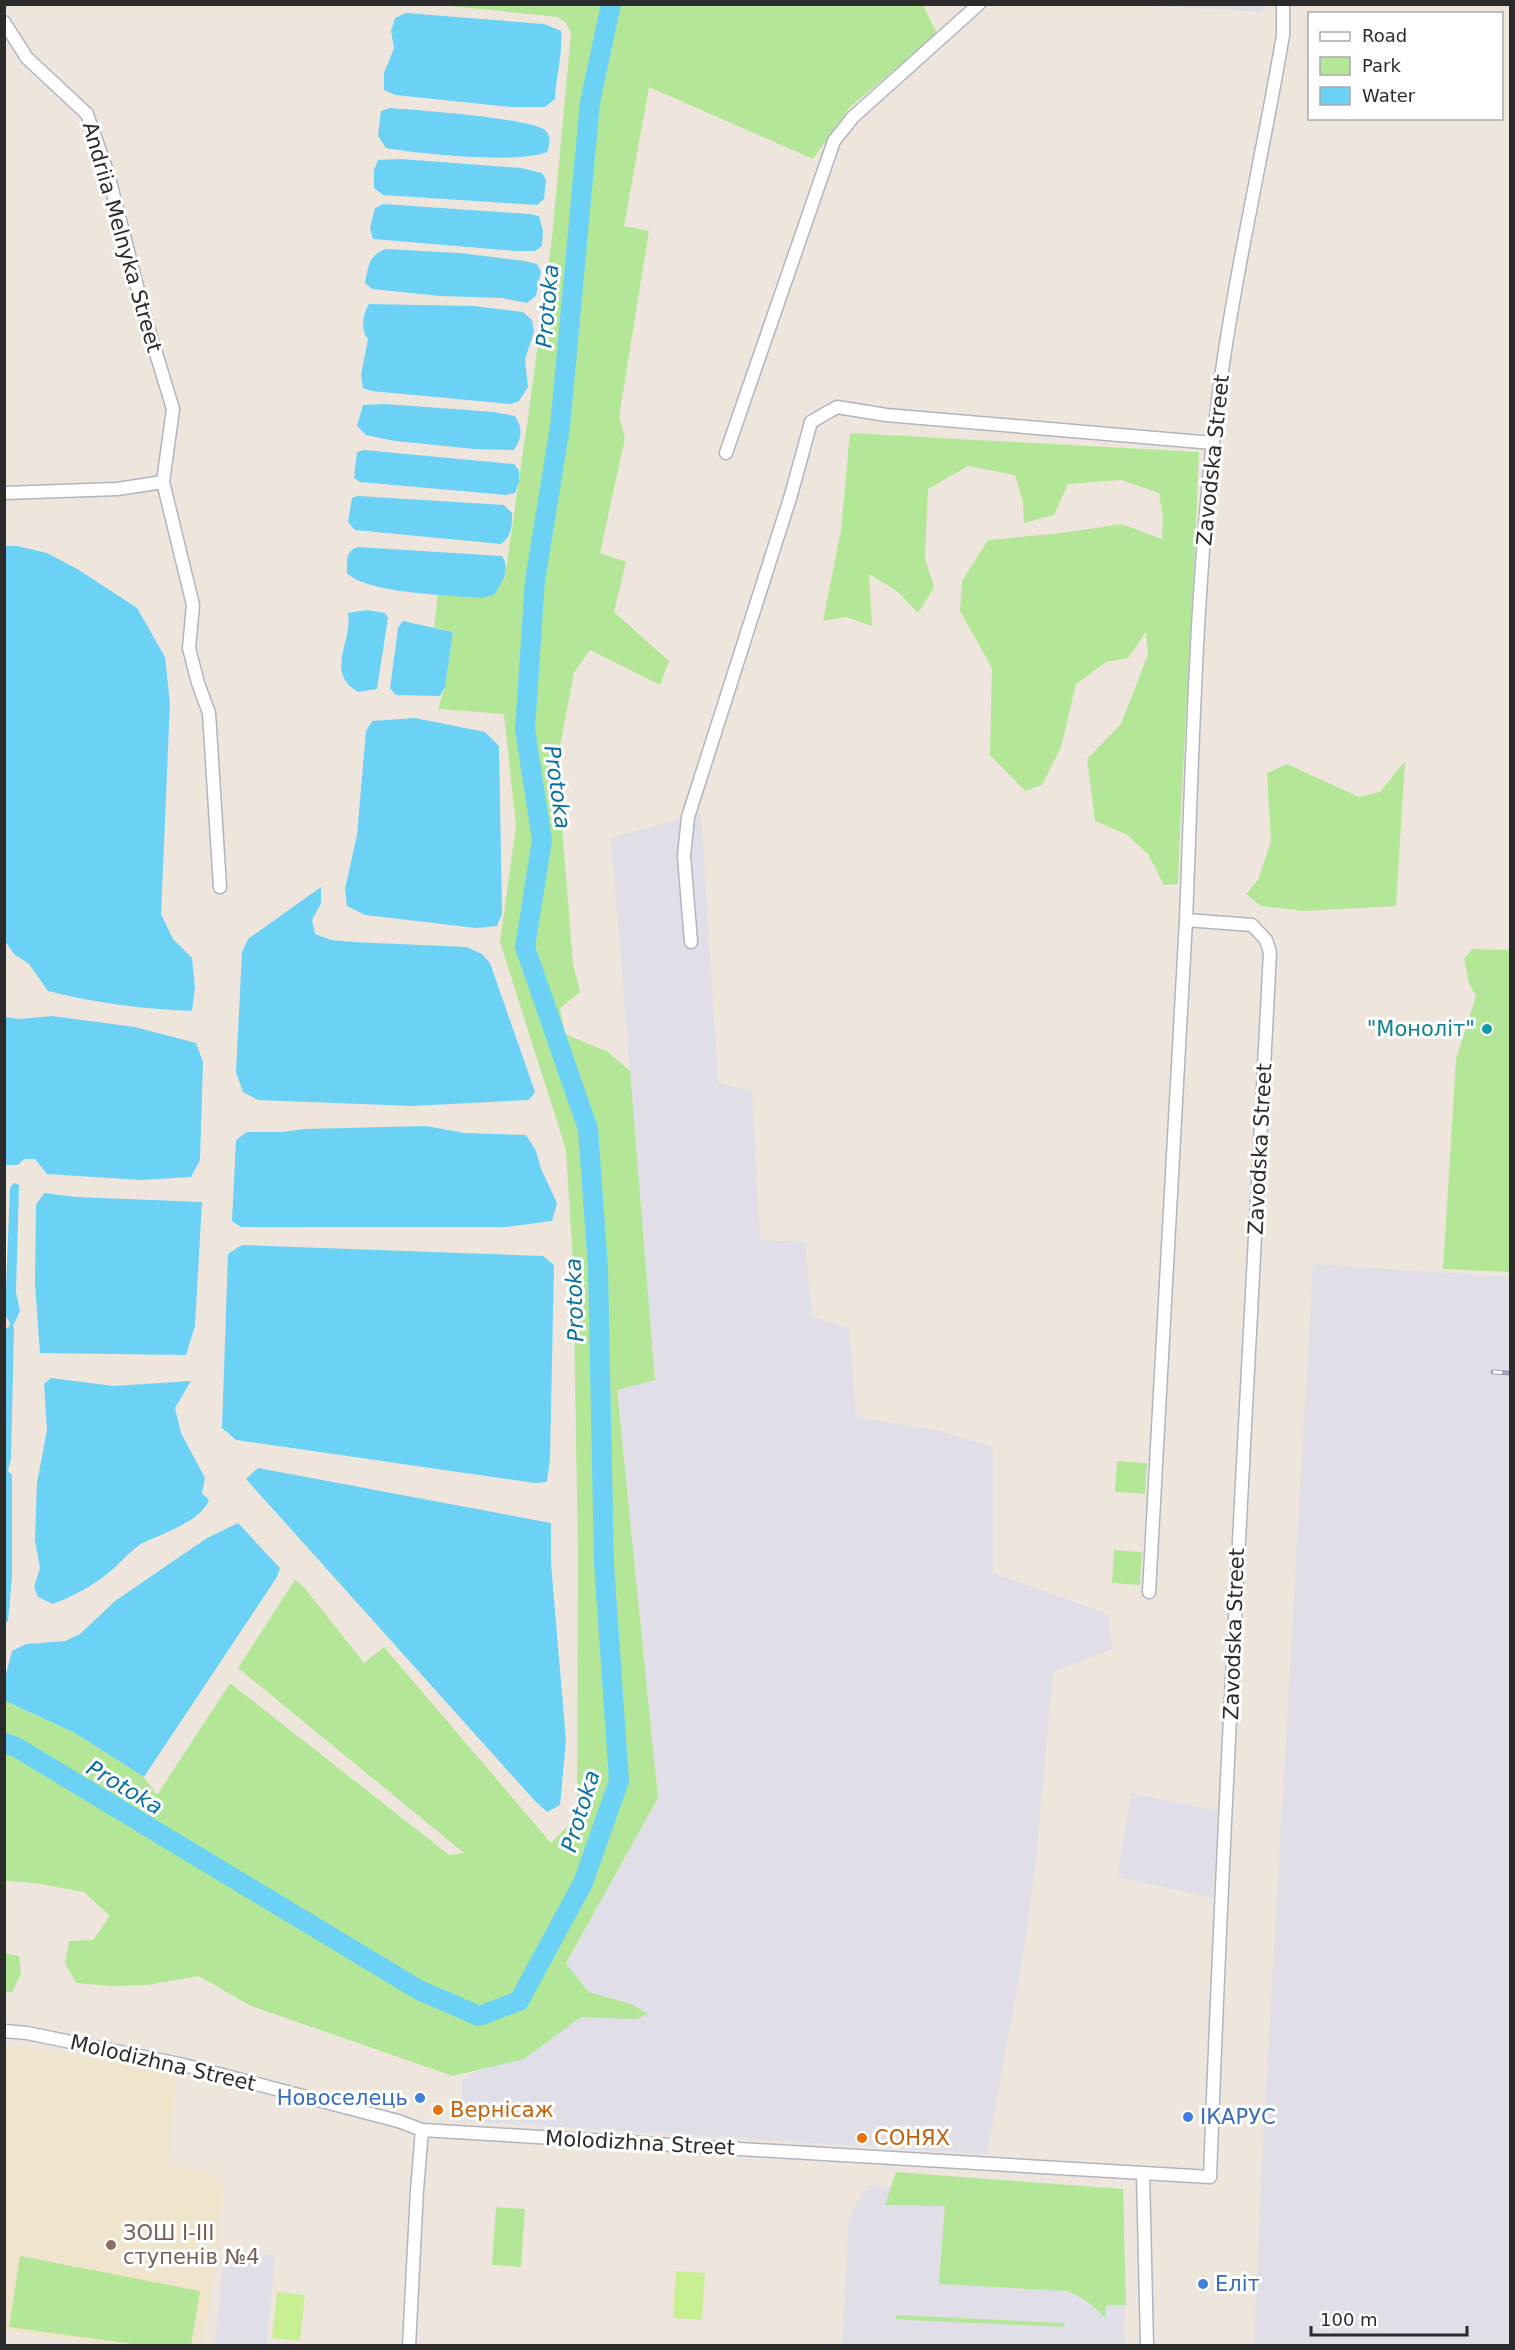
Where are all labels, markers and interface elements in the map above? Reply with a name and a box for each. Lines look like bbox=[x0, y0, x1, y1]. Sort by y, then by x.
legend bbox=[1308, 12, 1503, 120]
text: Road bbox=[1362, 25, 1407, 46]
text: Park bbox=[1362, 55, 1401, 76]
text: Water bbox=[1362, 85, 1416, 106]
street label: Andriia Melnyka Street bbox=[78, 119, 166, 355]
water label: Protoka bbox=[531, 263, 564, 349]
street label: Zavodska Street bbox=[1192, 373, 1234, 547]
water label: Protoka bbox=[539, 744, 576, 830]
place label: "Моноліт" bbox=[1367, 1017, 1475, 1041]
marker: "Моноліт" bbox=[1480, 1022, 1494, 1036]
street label: Zavodska Street bbox=[1244, 1063, 1276, 1235]
water label: Protoka bbox=[561, 1258, 588, 1342]
street label: Zavodska Street bbox=[1219, 1548, 1249, 1720]
water label: Protoka bbox=[82, 1755, 167, 1820]
water label: Protoka bbox=[556, 1767, 605, 1855]
street label: Molodizhna Street bbox=[68, 2030, 258, 2096]
place label: Новоселець bbox=[277, 2086, 408, 2110]
marker: Новоселець bbox=[413, 2091, 427, 2105]
place label: Вернісаж bbox=[450, 2098, 554, 2122]
marker: Вернісаж bbox=[431, 2103, 445, 2117]
place label: ІКАРУС bbox=[1200, 2105, 1276, 2129]
marker: ІКАРУС bbox=[1181, 2110, 1195, 2124]
street label: Molodizhna Street bbox=[545, 2126, 735, 2160]
place label: СОНЯХ bbox=[874, 2126, 950, 2150]
marker: СОНЯХ bbox=[855, 2131, 869, 2145]
place label: ЗОШ І-ІІІ ступенів №4 bbox=[123, 2221, 260, 2269]
marker: ЗОШ І-ІІІ ступенів №4 bbox=[104, 2238, 118, 2252]
place label: Еліт bbox=[1215, 2272, 1260, 2296]
marker: Еліт bbox=[1196, 2277, 1210, 2291]
scale bar bbox=[1311, 2299, 1467, 2337]
text: 100 m bbox=[1320, 2309, 1378, 2330]

